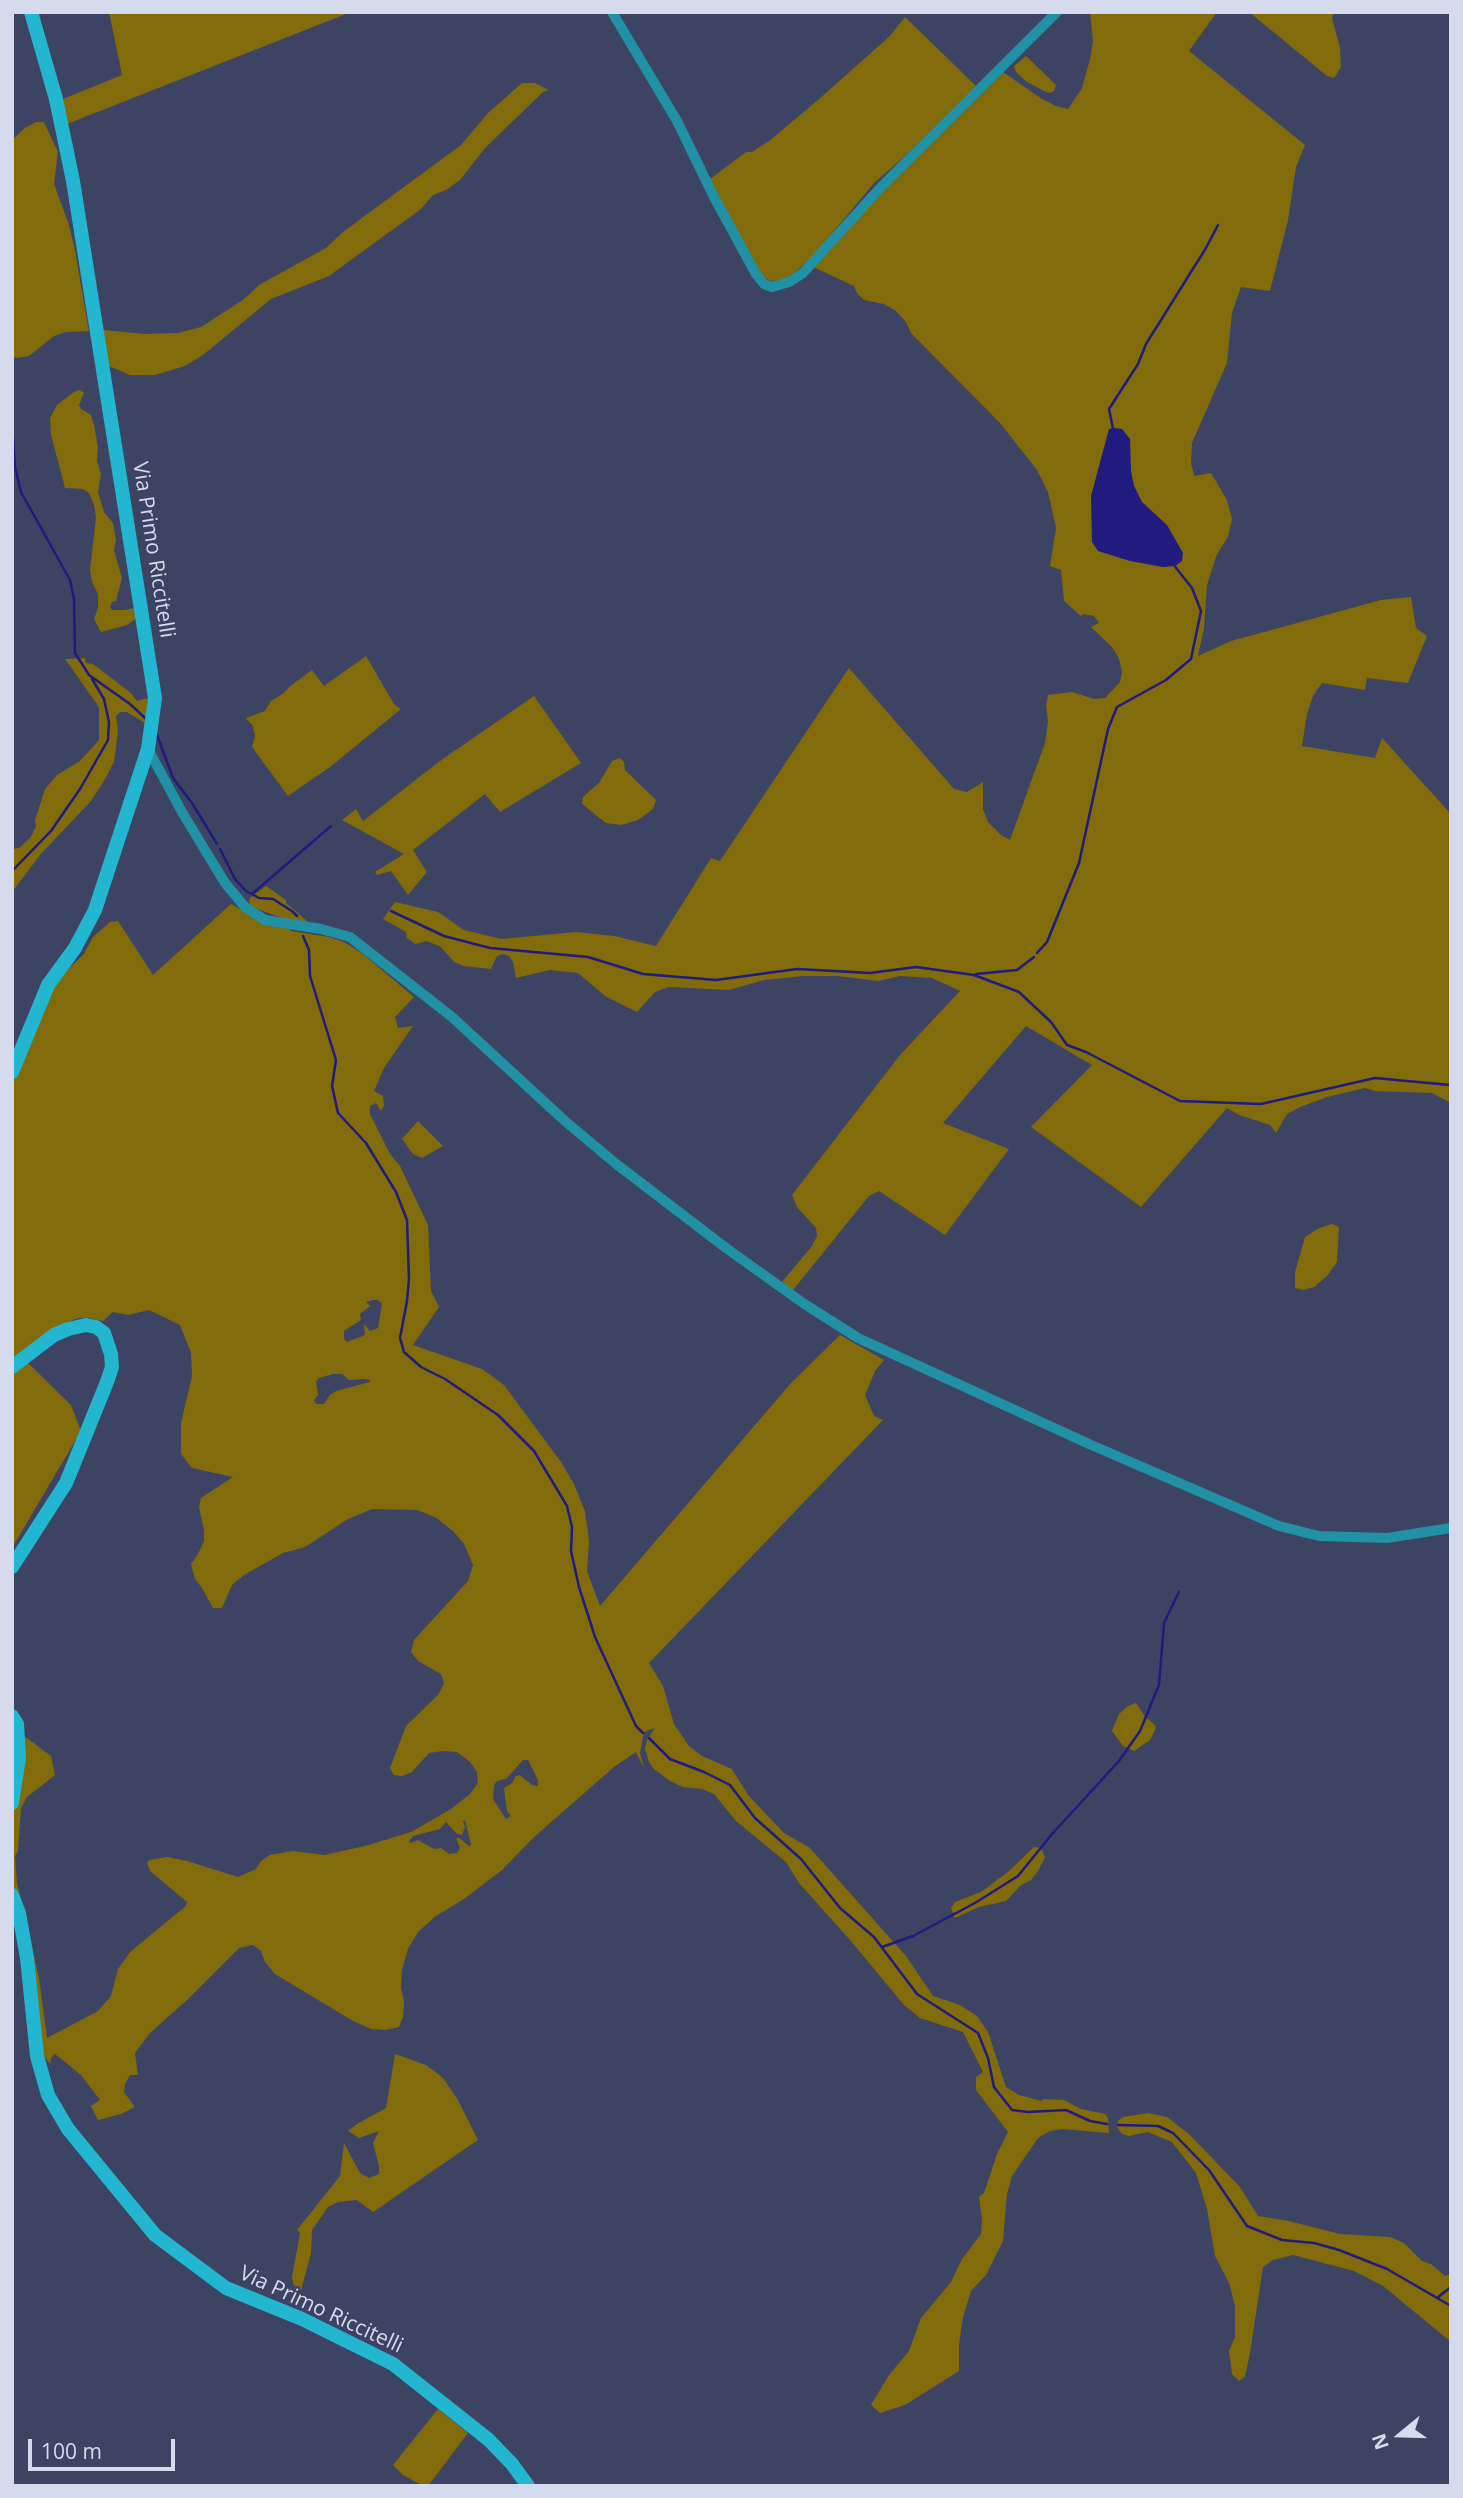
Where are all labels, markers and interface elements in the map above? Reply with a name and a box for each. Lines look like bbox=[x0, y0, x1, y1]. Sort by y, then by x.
street label: Via Primo Riccitelli bbox=[127, 460, 179, 640]
street label: Via Primo Riccitelli bbox=[235, 2261, 407, 2359]
north arrow bbox=[1365, 2400, 1435, 2470]
scale bar bbox=[32, 2424, 178, 2468]
text: N bbox=[1365, 2430, 1395, 2453]
text: 100 m bbox=[41, 2437, 102, 2465]

